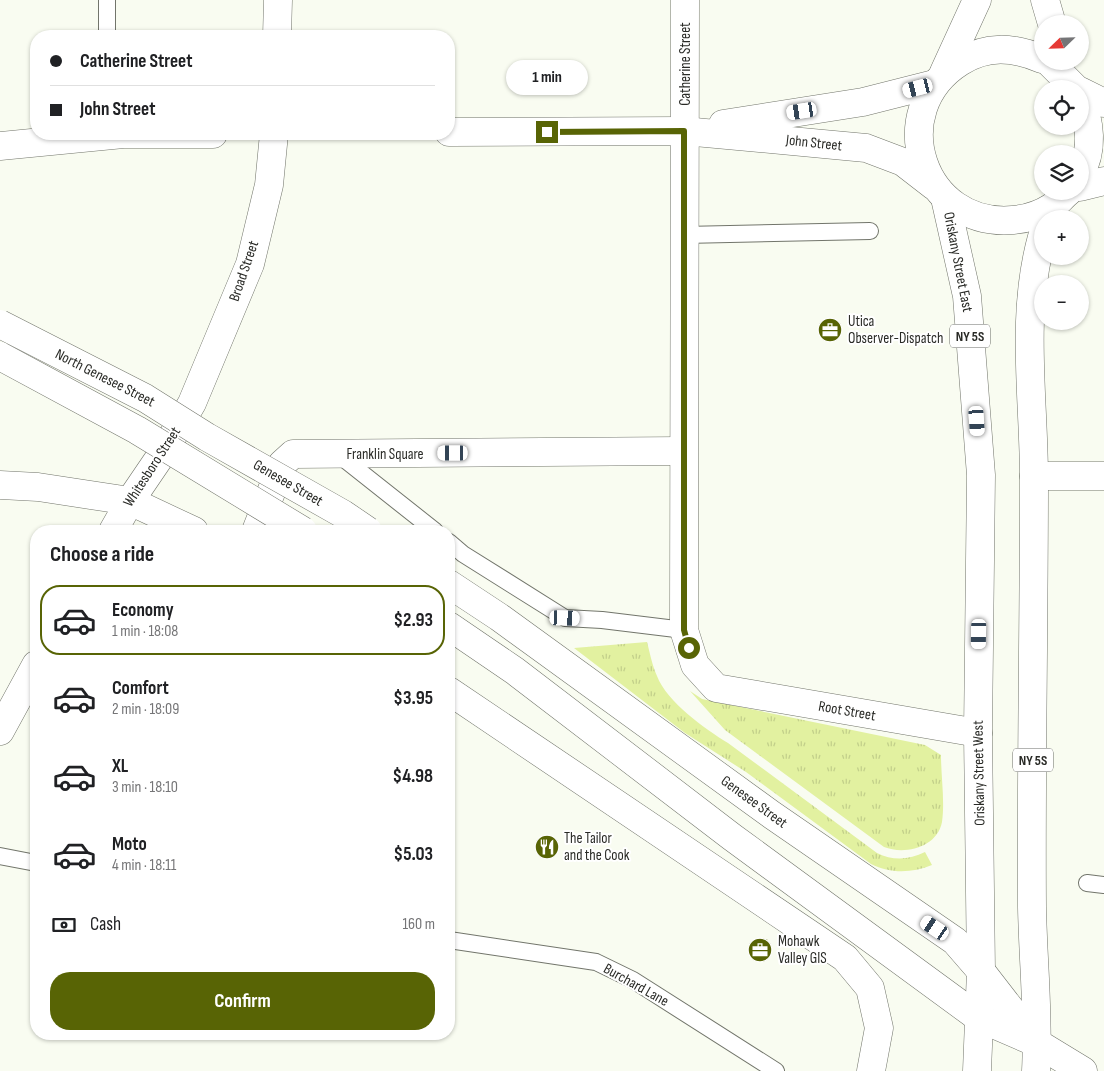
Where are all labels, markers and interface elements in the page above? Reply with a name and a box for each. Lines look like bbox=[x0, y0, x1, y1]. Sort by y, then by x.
north arrow bbox=[1034, 15, 1089, 70]
map controls bbox=[1034, 15, 1089, 330]
street label: Catherine Street bbox=[676, 22, 695, 106]
text: Catherine Street bbox=[80, 50, 192, 73]
callout: 1 min bbox=[506, 59, 588, 94]
text: 1 min bbox=[532, 68, 562, 87]
car bbox=[901, 77, 934, 99]
button: locate bbox=[1034, 80, 1089, 135]
text: John Street bbox=[80, 98, 155, 121]
car bbox=[786, 101, 817, 121]
route end bbox=[536, 121, 558, 143]
street label: John Street bbox=[784, 131, 843, 155]
button: layers bbox=[1034, 145, 1089, 200]
street label: Oriskany Street East bbox=[939, 210, 977, 314]
button: + bbox=[1034, 210, 1089, 265]
street label: Broad Street bbox=[225, 238, 263, 304]
button: − bbox=[1034, 275, 1089, 330]
place label: Utica Observer-Dispatch bbox=[848, 312, 943, 348]
office icon: Utica Observer-Dispatch bbox=[817, 317, 843, 343]
road number: NY 5S bbox=[950, 324, 990, 348]
street label: North Genesee Street bbox=[52, 345, 158, 411]
car bbox=[968, 406, 985, 436]
street label: Whitesboro Street bbox=[119, 423, 185, 511]
street label: Franklin Square bbox=[346, 445, 424, 464]
car bbox=[438, 446, 468, 461]
street label: Genesee Street bbox=[250, 455, 327, 511]
text: Choose a ride bbox=[50, 541, 154, 568]
icon: car bbox=[52, 598, 97, 643]
text: Economy bbox=[112, 599, 174, 622]
text: $2.93 bbox=[393, 609, 433, 632]
car bbox=[549, 610, 580, 626]
car bbox=[971, 619, 986, 649]
text: 1 min · 18:08 bbox=[112, 622, 178, 641]
route start bbox=[678, 637, 700, 659]
icon: car bbox=[52, 676, 97, 721]
text: Comfort bbox=[112, 677, 169, 700]
text: $3.95 bbox=[393, 687, 433, 710]
street label: Root Street bbox=[817, 697, 878, 725]
text: 2 min · 18:09 bbox=[112, 700, 179, 719]
street label: Oriskany Street West bbox=[969, 720, 989, 826]
road number: NY 5S bbox=[1013, 748, 1053, 772]
icon: car bbox=[52, 754, 97, 799]
text: XL bbox=[112, 755, 128, 778]
text: $4.98 bbox=[392, 765, 433, 788]
street label: Genesee Street bbox=[717, 772, 791, 833]
text: 3 min · 18:10 bbox=[112, 778, 178, 797]
place label: The Tailor and the Cook bbox=[564, 829, 630, 865]
icon: car bbox=[52, 832, 97, 877]
text: Moto bbox=[112, 833, 147, 856]
restaurant icon: The Tailor and the Cook bbox=[534, 834, 560, 860]
text: $5.03 bbox=[394, 843, 433, 866]
text: 4 min · 18:11 bbox=[112, 856, 176, 875]
icon: cash bbox=[50, 911, 78, 939]
text: Cash bbox=[90, 913, 121, 936]
car bbox=[918, 913, 951, 943]
text: 160 m bbox=[402, 915, 435, 934]
place label: Mohawk Valley GIS bbox=[778, 932, 827, 968]
office icon: Mohawk Valley GIS bbox=[747, 937, 773, 963]
street label: Burchard Lane bbox=[600, 959, 672, 1011]
button: Confirm bbox=[50, 972, 435, 1030]

